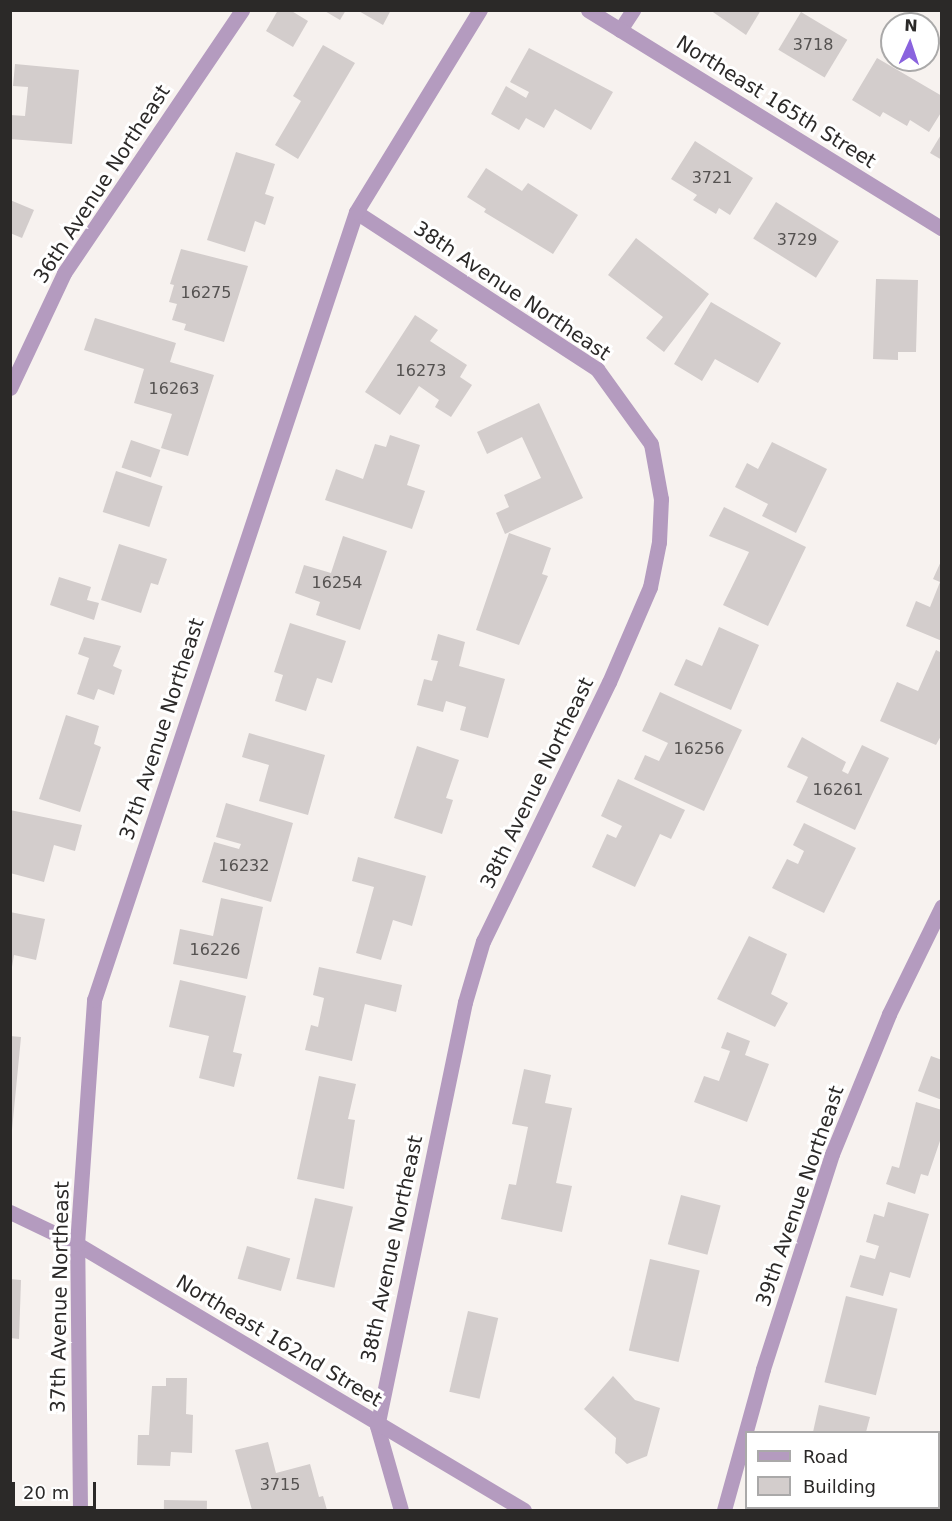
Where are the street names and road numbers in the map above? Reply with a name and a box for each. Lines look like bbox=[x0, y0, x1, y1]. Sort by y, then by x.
street label: Northeast 165th Street bbox=[672, 31, 880, 173]
street label: 36th Avenue Northeast bbox=[29, 80, 175, 288]
street label: 38th Avenue Northeast bbox=[409, 216, 615, 366]
street label: 37th Avenue Northeast bbox=[115, 615, 209, 843]
street label: 38th Avenue Northeast bbox=[475, 674, 599, 892]
street label: 39th Avenue Northeast bbox=[751, 1083, 849, 1309]
street label: 38th Avenue Northeast bbox=[356, 1133, 428, 1365]
street label: 37th Avenue Northeast bbox=[46, 1181, 74, 1413]
street label: Northeast 162nd Street bbox=[172, 1270, 386, 1412]

